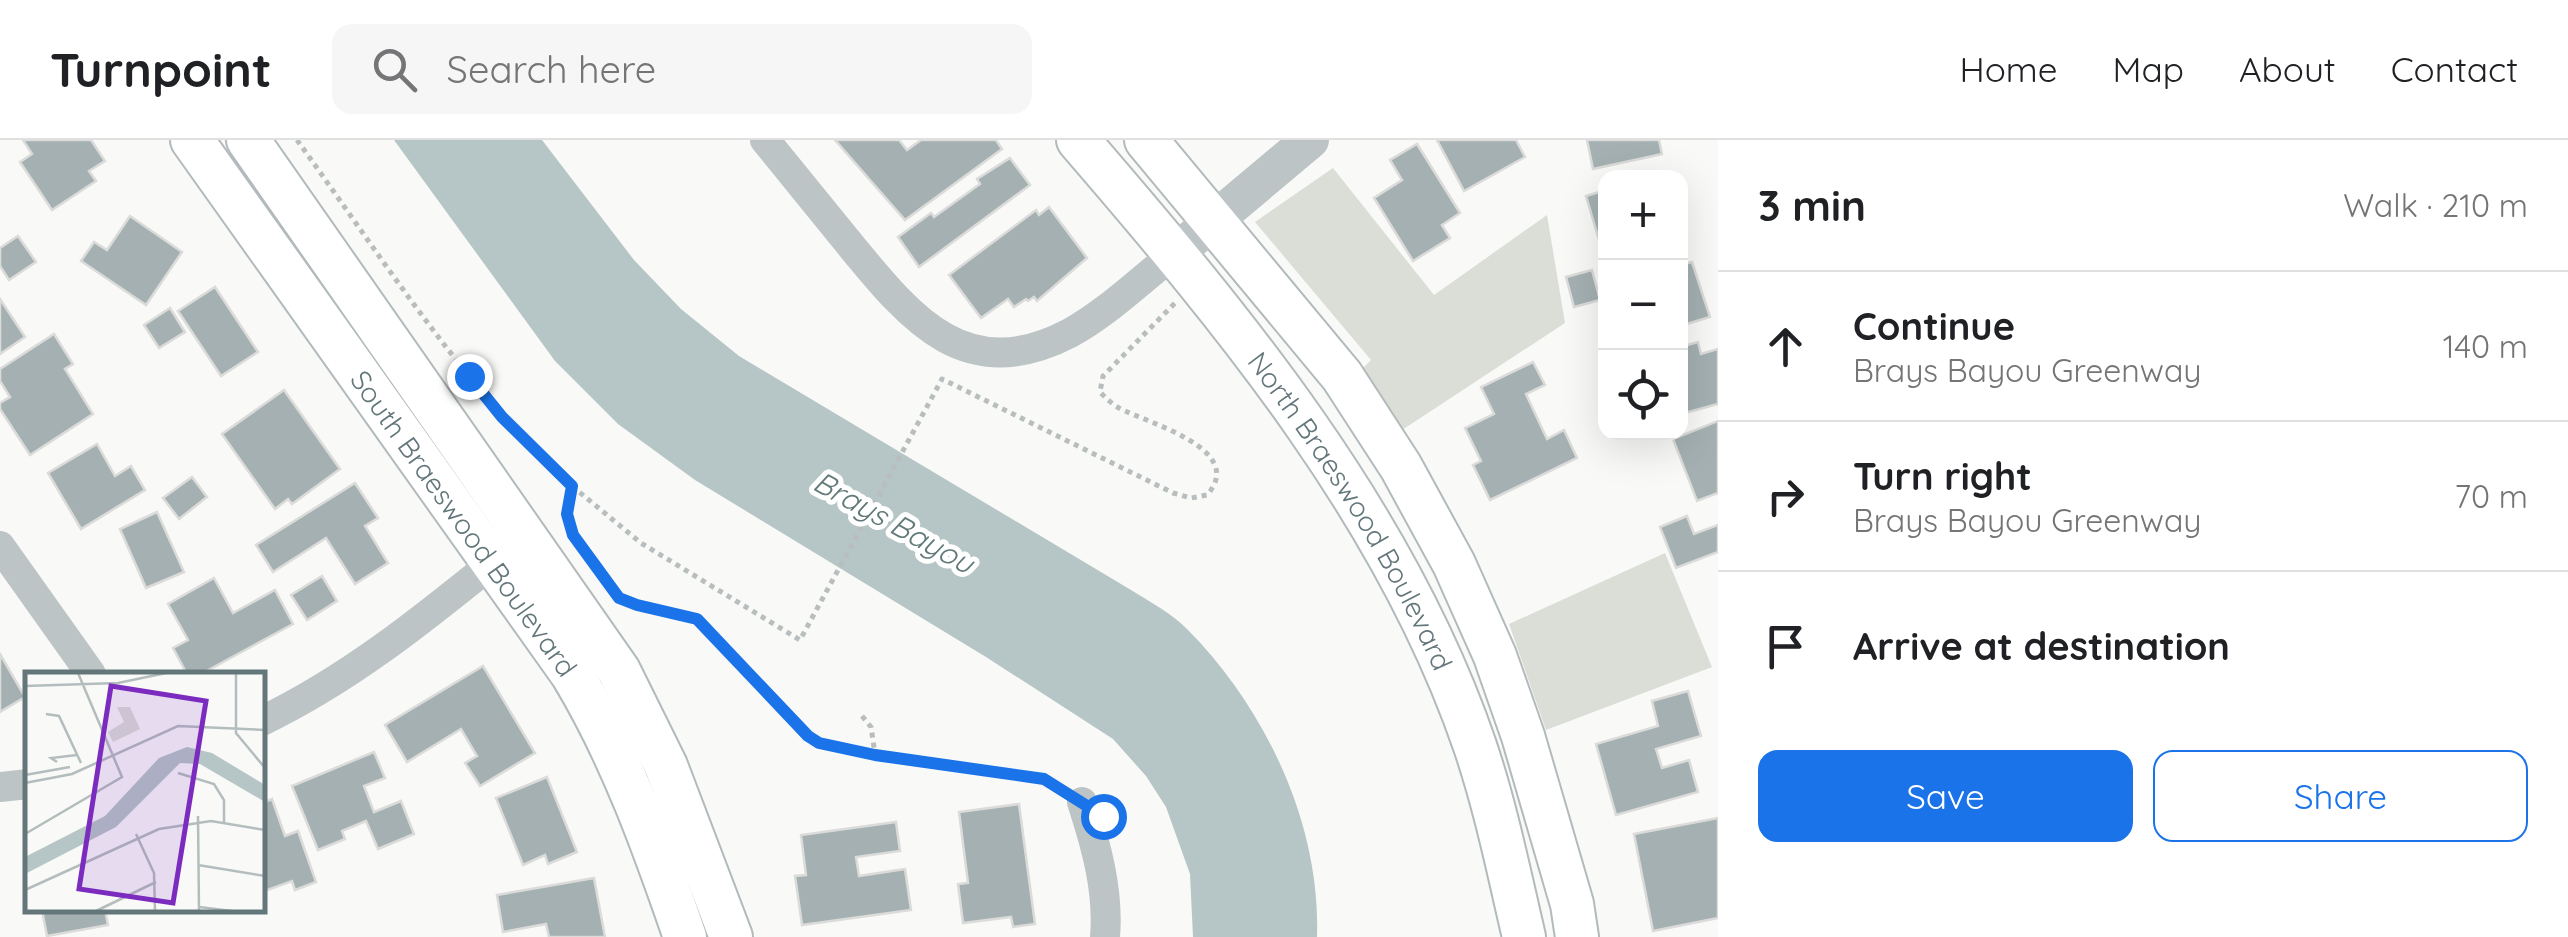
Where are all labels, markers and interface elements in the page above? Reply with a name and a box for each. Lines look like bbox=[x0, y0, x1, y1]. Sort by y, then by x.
search box bbox=[332, 24, 1032, 114]
text: Turnpoint bbox=[50, 39, 272, 99]
icon: search bbox=[367, 42, 422, 97]
text: Search here bbox=[447, 45, 656, 93]
text: Home bbox=[1960, 47, 2058, 91]
text: Map bbox=[2113, 47, 2184, 91]
text: About bbox=[2239, 47, 2336, 91]
text: Contact bbox=[2391, 47, 2518, 91]
map controls bbox=[1598, 170, 1688, 440]
button: + bbox=[1598, 170, 1688, 260]
text: 3 min bbox=[1758, 179, 1866, 232]
text: Walk · 210 m bbox=[2343, 185, 2528, 225]
button: − bbox=[1598, 260, 1688, 350]
text: Continue bbox=[1853, 302, 2015, 350]
icon: ahead bbox=[1758, 319, 1813, 374]
text: 140 m bbox=[2443, 326, 2528, 366]
street label: North Braeswood Boulevard bbox=[1241, 344, 1461, 675]
button: locate bbox=[1598, 350, 1688, 440]
text: Brays Bayou Greenway bbox=[1853, 350, 2202, 390]
route end bbox=[447, 354, 493, 400]
street label: South Braeswood Boulevard bbox=[344, 363, 585, 683]
text: Turn right bbox=[1853, 452, 2032, 500]
water label: Brays Bayou bbox=[807, 462, 983, 583]
icon: right bbox=[1758, 469, 1813, 524]
text: 70 m bbox=[2455, 476, 2528, 516]
text: Brays Bayou Greenway bbox=[1853, 500, 2202, 540]
icon: arrive bbox=[1758, 619, 1813, 674]
text: Arrive at destination bbox=[1853, 622, 2230, 670]
inset map bbox=[25, 672, 265, 912]
button: Save bbox=[1758, 750, 2133, 842]
button: Share bbox=[2153, 750, 2528, 842]
route start bbox=[1081, 794, 1127, 840]

